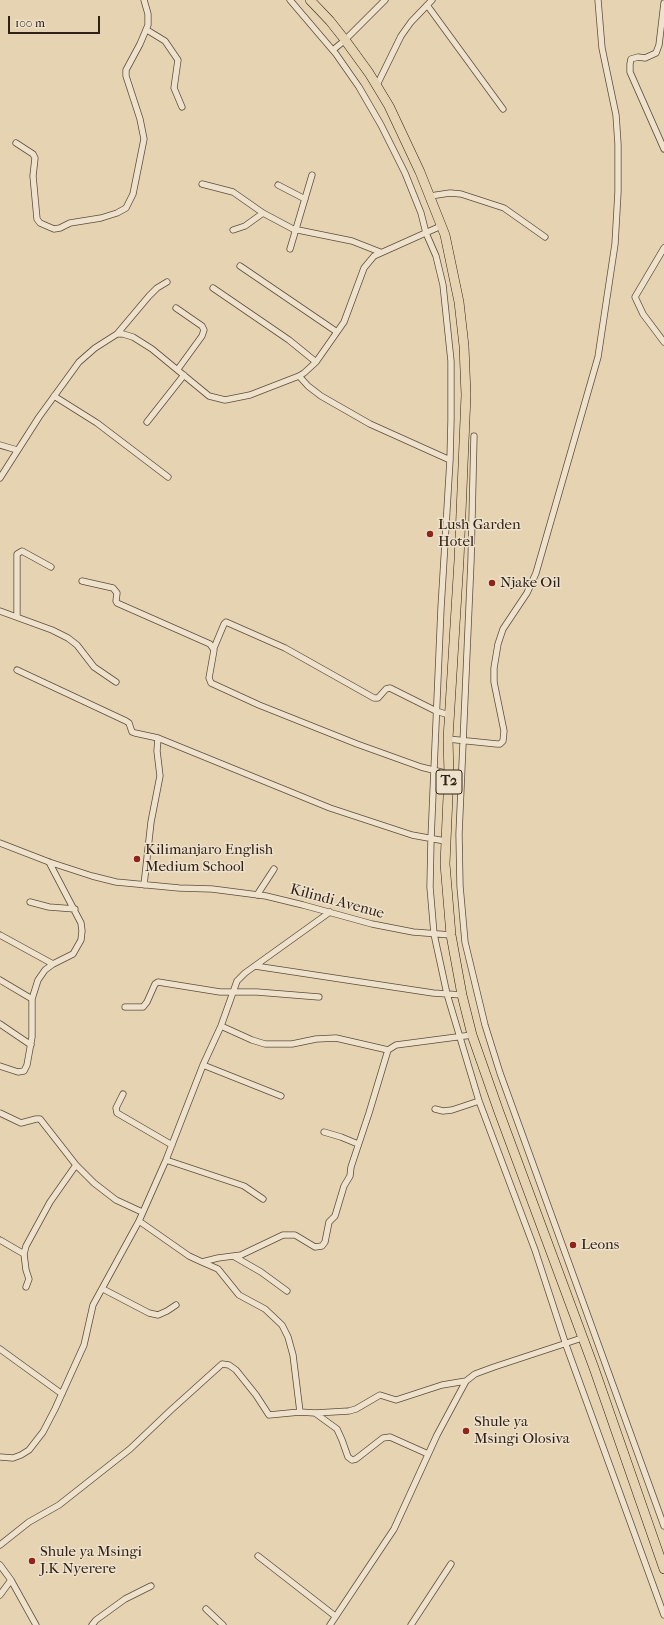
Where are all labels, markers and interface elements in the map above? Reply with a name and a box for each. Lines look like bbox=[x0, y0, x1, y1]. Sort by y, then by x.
scale bar bbox=[10, 8, 102, 34]
text: 100 m bbox=[15, 16, 45, 30]
place label: Lush Garden Hotel bbox=[438, 516, 521, 551]
marker: Lush Garden Hotel bbox=[425, 529, 435, 539]
place label: Njake Oil bbox=[500, 574, 561, 592]
marker: Njake Oil bbox=[487, 578, 497, 588]
road number: T2 bbox=[436, 770, 462, 794]
place label: Kilimanjaro English Medium School bbox=[145, 841, 273, 876]
marker: Kilimanjaro English Medium School bbox=[132, 854, 142, 864]
street label: Kilindi Avenue bbox=[288, 881, 386, 923]
place label: Leons bbox=[581, 1236, 619, 1254]
marker: Leons bbox=[568, 1240, 578, 1250]
place label: Shule ya Msingi Olosiva bbox=[474, 1413, 570, 1448]
marker: Shule ya Msingi Olosiva bbox=[461, 1426, 471, 1436]
place label: Shule ya Msingi J.K Nyerere bbox=[40, 1543, 142, 1578]
marker: Shule ya Msingi J.K Nyerere bbox=[27, 1556, 37, 1566]

